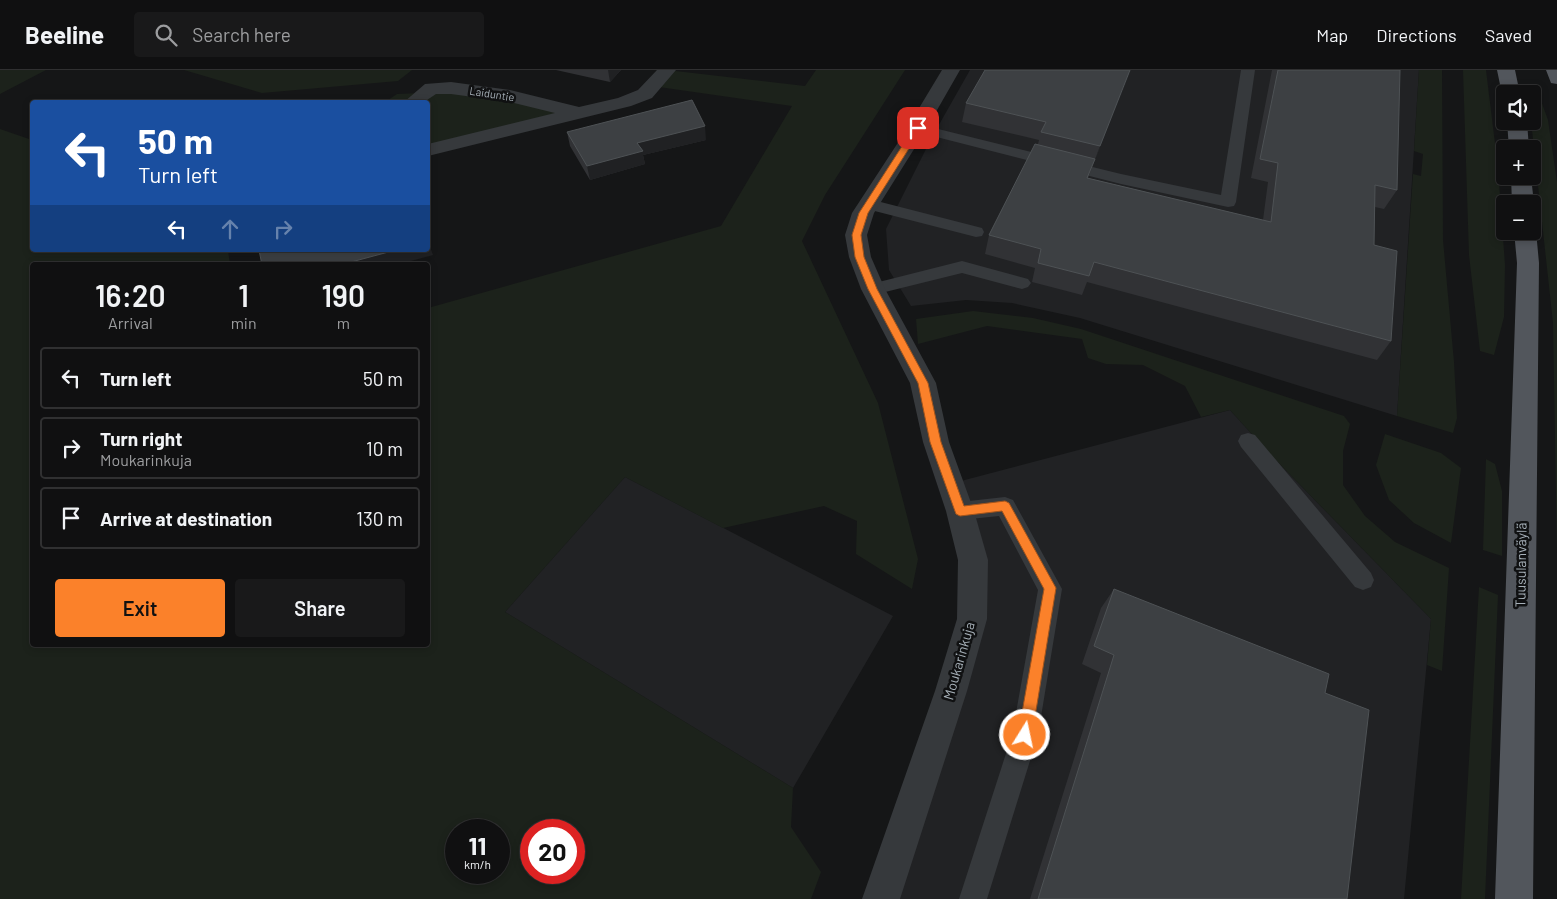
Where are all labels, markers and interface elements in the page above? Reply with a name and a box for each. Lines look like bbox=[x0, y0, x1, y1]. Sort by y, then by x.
search box bbox=[134, 12, 484, 57]
text: Beeline bbox=[25, 20, 104, 49]
icon: search bbox=[152, 21, 180, 49]
text: Search here bbox=[192, 23, 291, 46]
text: Map bbox=[1316, 24, 1348, 46]
text: Directions bbox=[1376, 24, 1457, 46]
text: Saved bbox=[1485, 24, 1532, 46]
street label: Laiduntie bbox=[469, 84, 516, 103]
map controls bbox=[1496, 85, 1541, 240]
button: sound bbox=[1496, 85, 1541, 130]
pin bbox=[897, 107, 939, 149]
icon: arrive bbox=[904, 114, 932, 142]
text: 50 m bbox=[138, 119, 213, 161]
icon: left bbox=[55, 120, 120, 185]
button: + bbox=[1496, 140, 1541, 185]
text: Turn left bbox=[138, 161, 218, 187]
button: − bbox=[1496, 195, 1541, 240]
icon: left bbox=[163, 215, 191, 243]
icon: ahead bbox=[216, 215, 244, 243]
icon: right bbox=[269, 215, 297, 243]
text: 16:20 bbox=[95, 277, 166, 313]
text: 1 bbox=[238, 277, 249, 313]
text: 190 bbox=[322, 277, 365, 313]
text: Arrival bbox=[108, 313, 153, 332]
text: min bbox=[231, 313, 257, 332]
text: m bbox=[337, 313, 350, 332]
icon: left bbox=[57, 364, 85, 392]
text: Turn left bbox=[100, 367, 171, 390]
text: 50 m bbox=[363, 367, 403, 390]
text: Turn right bbox=[100, 427, 182, 450]
icon: right bbox=[57, 434, 85, 462]
text: 10 m bbox=[366, 437, 403, 460]
text: Moukarinkuja bbox=[100, 450, 192, 469]
icon: arrive bbox=[57, 504, 85, 532]
text: Arrive at destination bbox=[100, 507, 272, 530]
text: 130 m bbox=[356, 507, 403, 530]
street label: Tuusulanväylä bbox=[1511, 522, 1530, 608]
button: Exit bbox=[55, 579, 225, 637]
button: Share bbox=[235, 579, 405, 637]
street label: Moukarinkuja bbox=[939, 620, 978, 702]
position arrow bbox=[998, 708, 1050, 760]
speed limit sign: 20 bbox=[520, 819, 585, 884]
text: 11 bbox=[469, 830, 486, 860]
text: km/h bbox=[464, 857, 491, 871]

